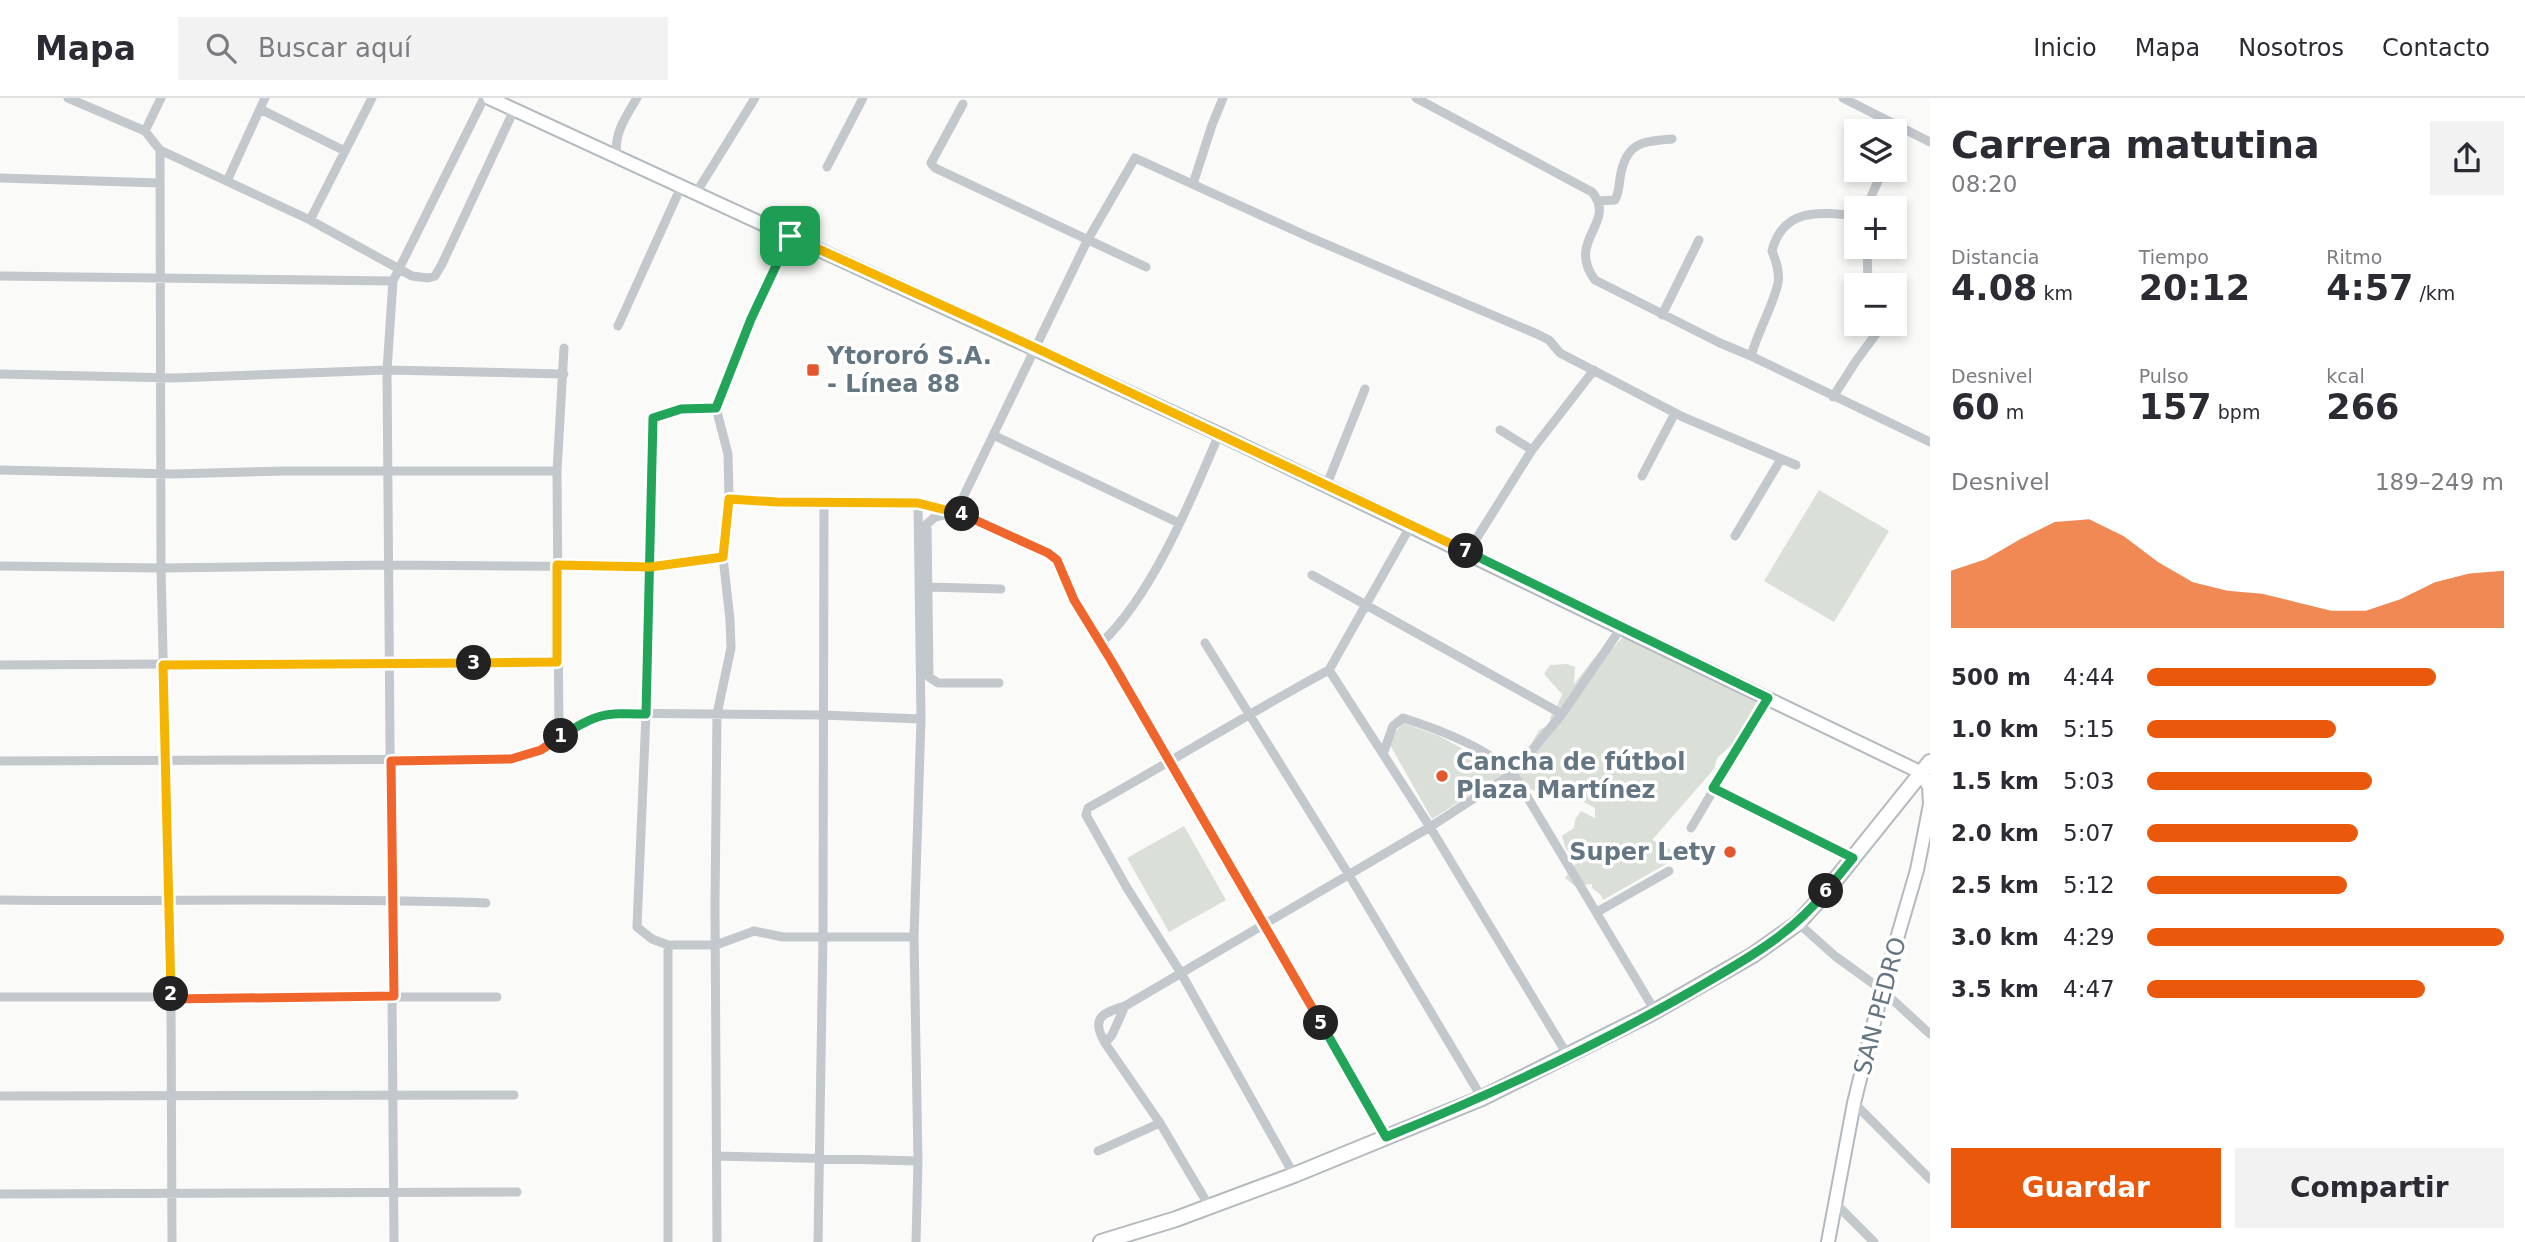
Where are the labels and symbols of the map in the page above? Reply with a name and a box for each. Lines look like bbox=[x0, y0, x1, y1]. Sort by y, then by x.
pin bbox=[760, 206, 820, 266]
place label: Ytororó S.A. - Línea 88 bbox=[826, 342, 992, 398]
marker: Ytororó S.A. - Línea 88 bbox=[805, 362, 821, 378]
pin: 4 bbox=[944, 496, 979, 532]
pin: 7 bbox=[1448, 533, 1484, 568]
pin: 3 bbox=[456, 646, 491, 680]
pin: 1 bbox=[544, 718, 578, 754]
place label: Cancha de fútbol Plaza Martínez bbox=[1456, 748, 1685, 804]
marker: Cancha de fútbol Plaza Martínez bbox=[1434, 768, 1450, 784]
place label: Super Lety bbox=[1569, 838, 1716, 866]
marker: Super Lety bbox=[1722, 844, 1738, 860]
pin: 6 bbox=[1808, 874, 1843, 908]
street label: SAN PEDRO bbox=[1848, 934, 1912, 1078]
pin: 2 bbox=[154, 976, 188, 1012]
pin: 5 bbox=[1304, 1006, 1338, 1040]

